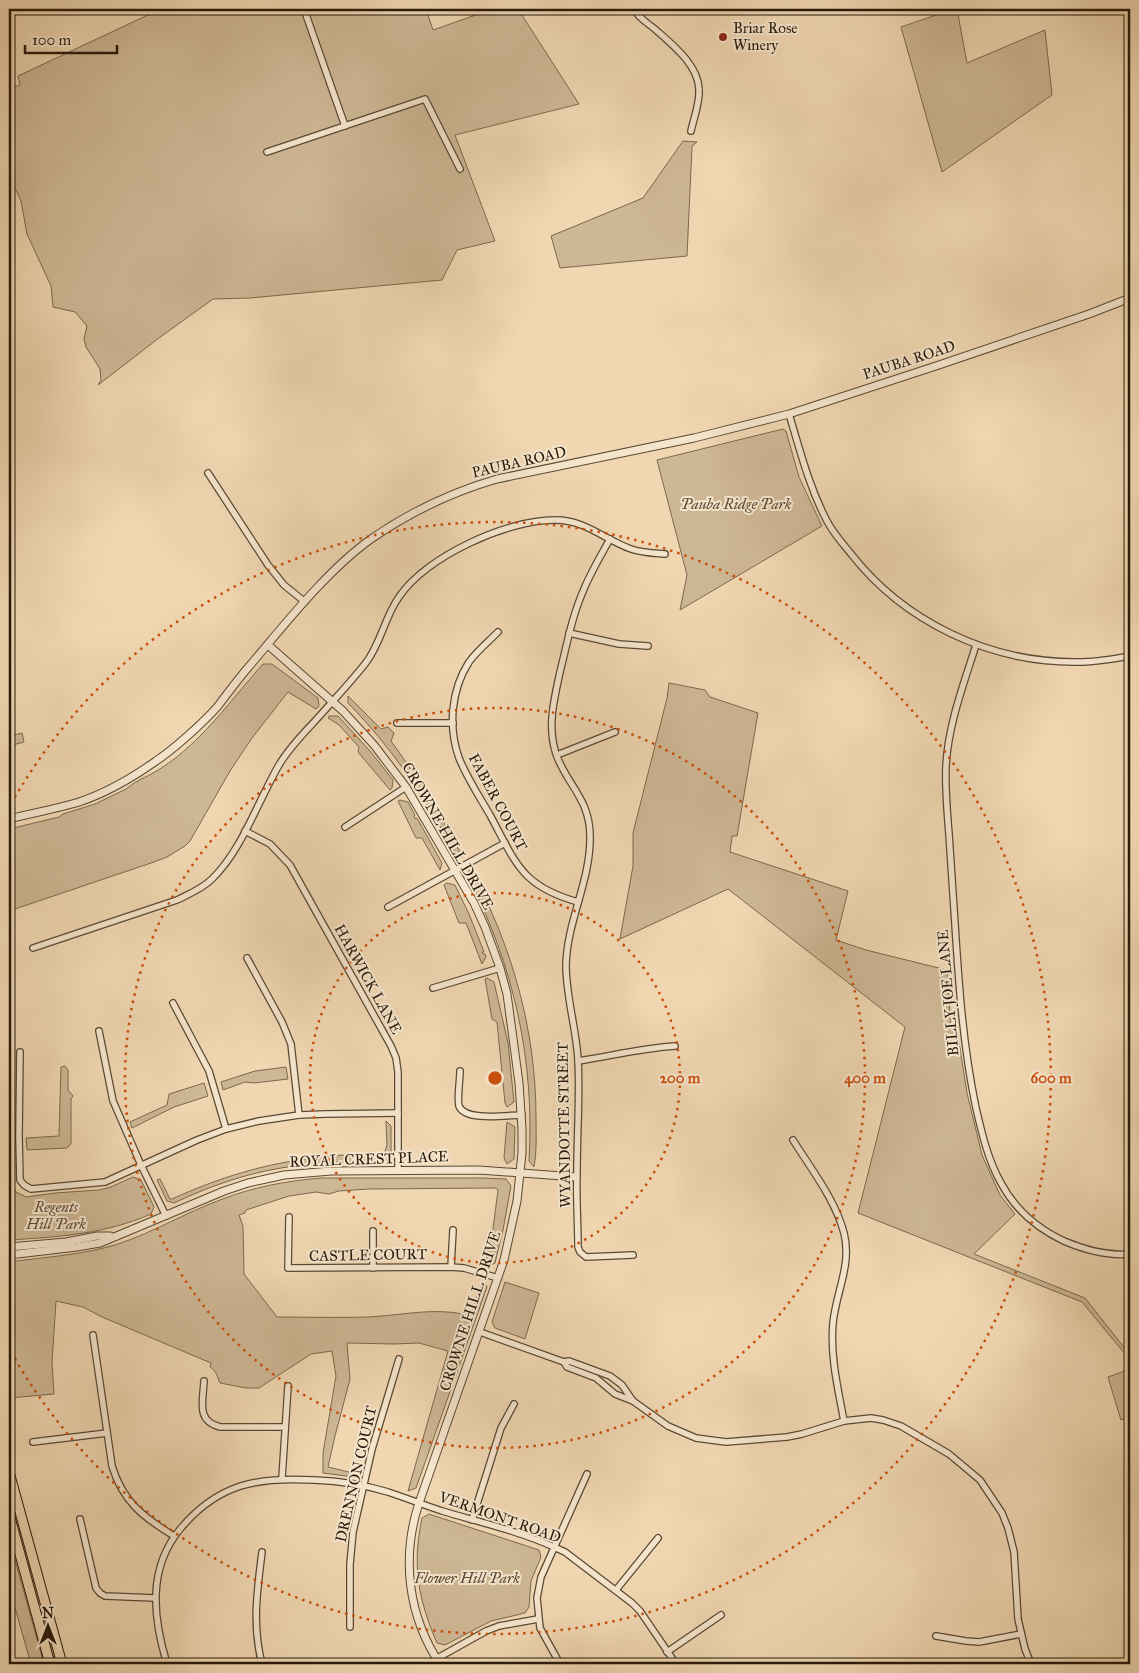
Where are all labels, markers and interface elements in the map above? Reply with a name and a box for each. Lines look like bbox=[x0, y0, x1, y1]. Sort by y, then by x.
place label: Briar Rose Winery bbox=[733, 19, 798, 54]
scale bar bbox=[25, 22, 118, 54]
text: 100 m bbox=[32, 31, 72, 49]
marker: Briar Rose Winery bbox=[717, 31, 729, 43]
street label: PAUBA ROAD bbox=[860, 337, 958, 383]
street label: PAUBA ROAD bbox=[470, 442, 568, 482]
park label: Pauba Ridge Park bbox=[681, 495, 792, 513]
street label: FABER COURT bbox=[465, 750, 531, 854]
street label: CROWNE HILL DRIVE bbox=[398, 759, 498, 913]
street label: HARWICK LANE bbox=[330, 921, 406, 1037]
street label: BILLY JOE LANE bbox=[933, 929, 963, 1057]
street label: WYANDOTTE STREET bbox=[554, 1042, 574, 1208]
centre of rings bbox=[486, 1069, 504, 1087]
text: 200 m bbox=[660, 1069, 701, 1087]
text: 400 m bbox=[844, 1069, 886, 1088]
text: 600 m bbox=[1031, 1069, 1072, 1087]
street label: ROYAL CREST PLACE bbox=[289, 1147, 449, 1171]
park label: Regents Hill Park bbox=[25, 1198, 86, 1233]
street label: CROWNE HILL DRIVE bbox=[436, 1228, 504, 1393]
street label: CASTLE COURT bbox=[309, 1245, 427, 1265]
street label: DRENNON COURT bbox=[332, 1404, 380, 1544]
street label: VERMONT ROAD bbox=[436, 1487, 564, 1546]
park label: Flower Hill Park bbox=[413, 1569, 520, 1587]
north arrow bbox=[22, 1600, 72, 1650]
text: N bbox=[42, 1605, 54, 1622]

